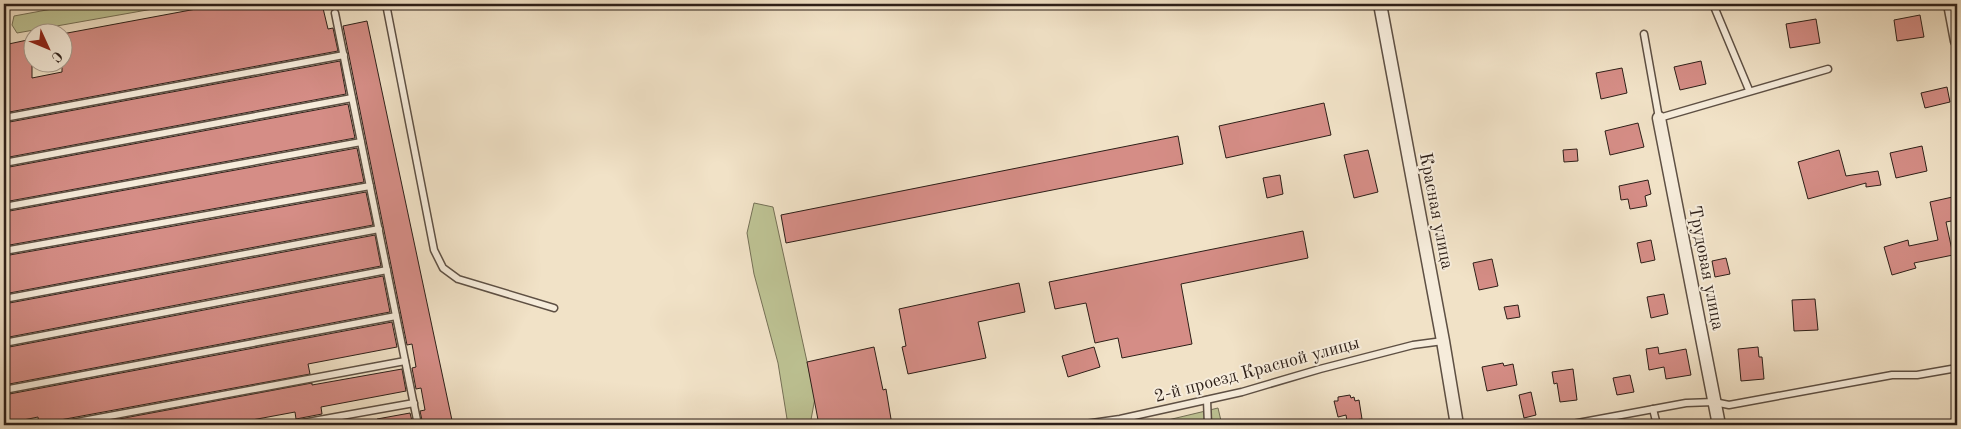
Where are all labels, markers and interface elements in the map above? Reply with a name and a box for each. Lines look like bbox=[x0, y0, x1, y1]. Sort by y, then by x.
north arrow bbox=[22, 22, 72, 72]
text: С bbox=[48, 48, 65, 65]
street label: Красная улица bbox=[1416, 151, 1456, 271]
street label: Трудовая улица bbox=[1685, 204, 1727, 332]
street label: 2-й проезд Красной улицы bbox=[1152, 334, 1362, 406]

